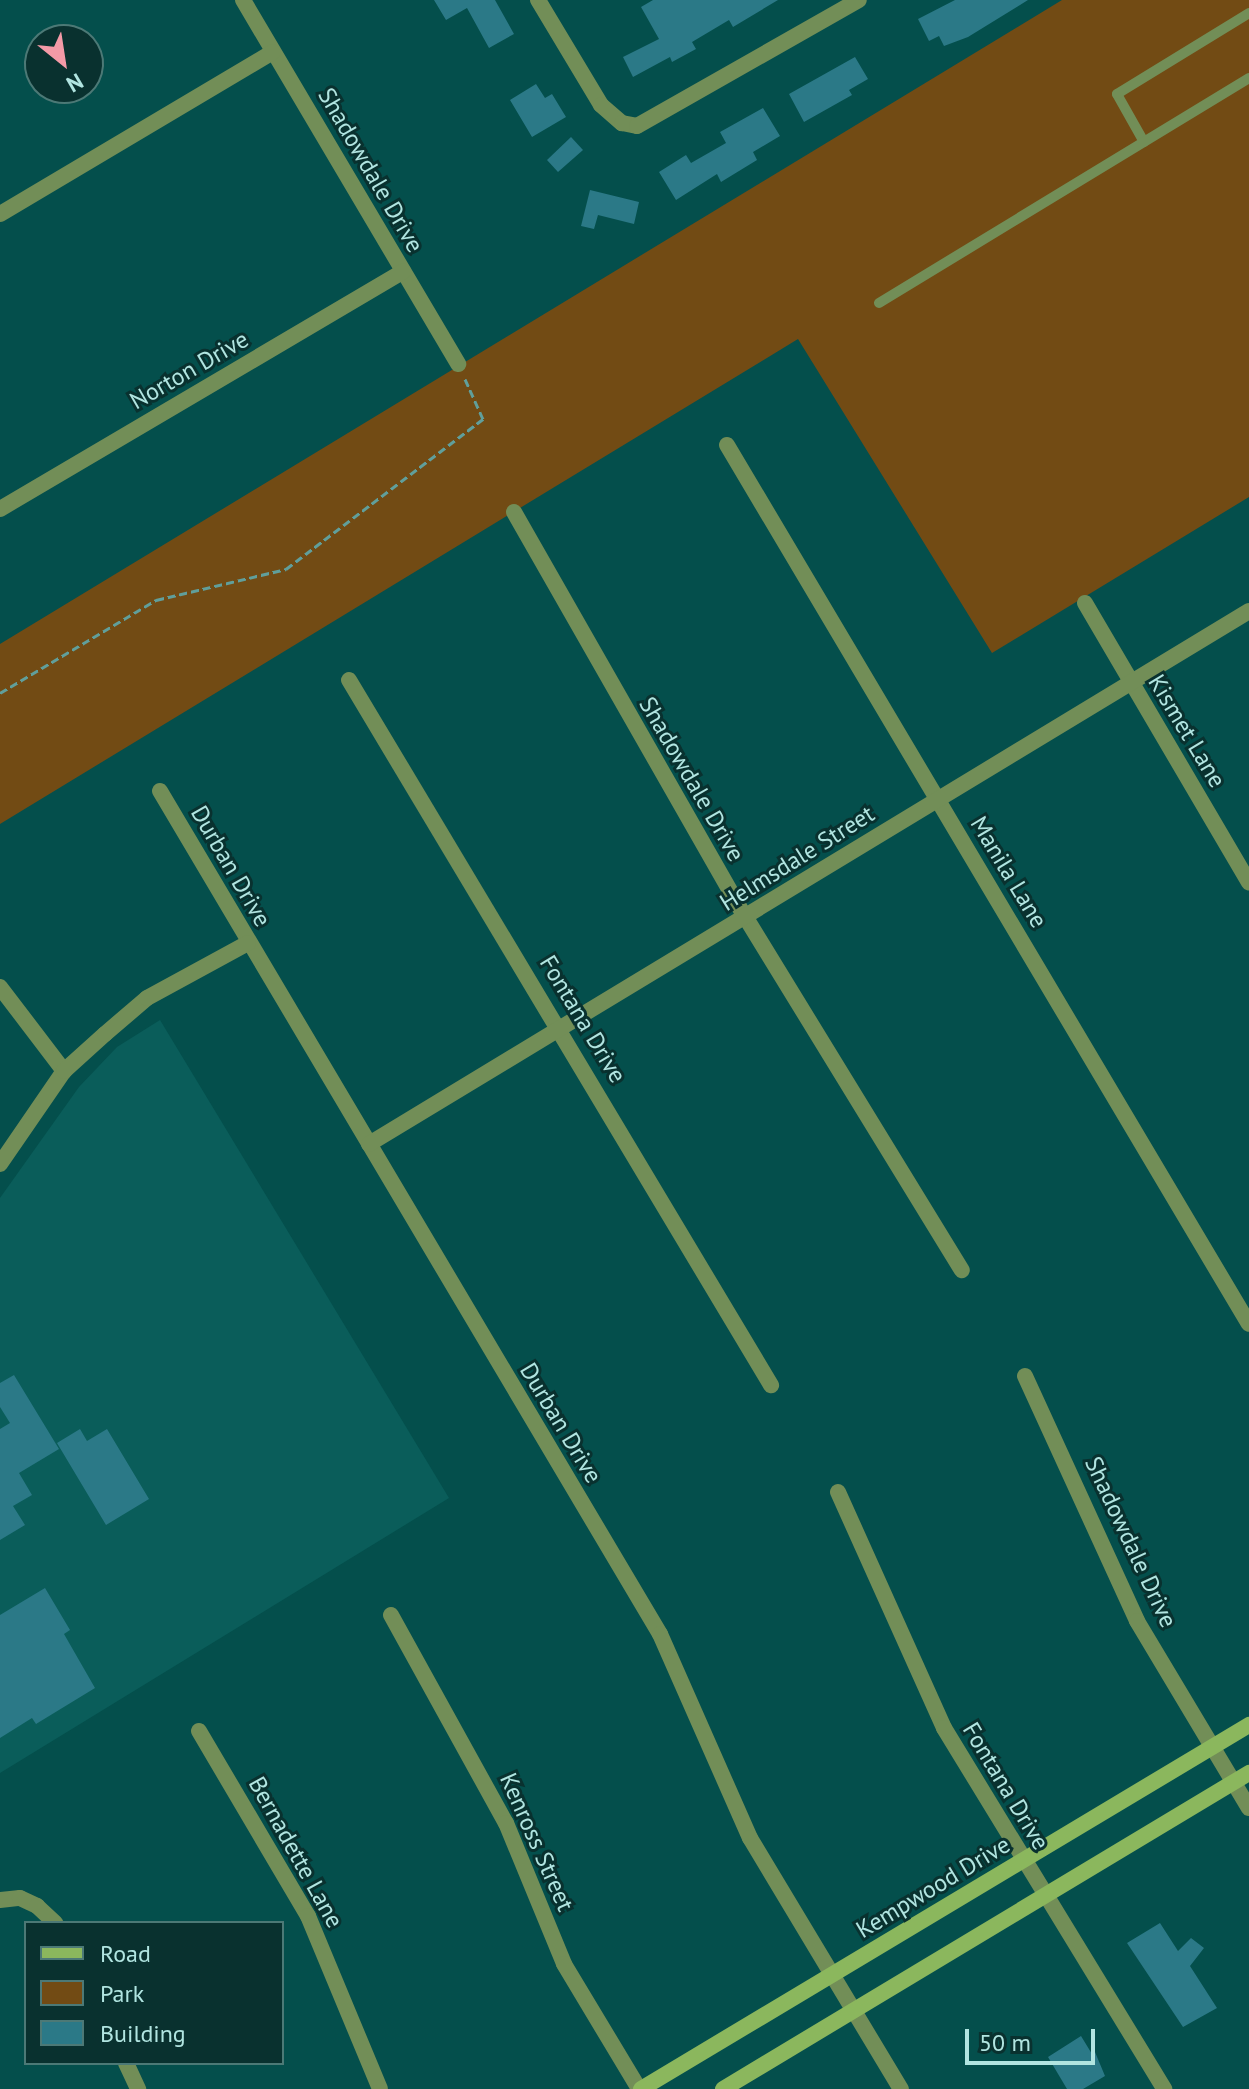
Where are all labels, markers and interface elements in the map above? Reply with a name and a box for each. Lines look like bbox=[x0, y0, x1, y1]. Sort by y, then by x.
north arrow bbox=[24, 24, 104, 104]
text: N bbox=[62, 67, 88, 99]
street label: Shadowdale Drive bbox=[312, 83, 430, 257]
street label: Norton Drive bbox=[125, 325, 253, 415]
street label: Kismet Lane bbox=[1142, 669, 1232, 793]
street label: Shadowdale Drive bbox=[633, 692, 751, 866]
street label: Helmsdale Street bbox=[714, 799, 880, 917]
street label: Durban Drive bbox=[185, 800, 277, 932]
street label: Manila Lane bbox=[964, 811, 1054, 933]
street label: Fontana Drive bbox=[534, 950, 632, 1088]
street label: Durban Drive bbox=[514, 1358, 608, 1488]
street label: Shadowdale Drive bbox=[1079, 1452, 1183, 1632]
street label: Fontana Drive bbox=[957, 1717, 1055, 1855]
street label: Kenross Street bbox=[494, 1769, 580, 1915]
street label: Bernadette Lane bbox=[243, 1771, 349, 1933]
street label: Kempwood Drive bbox=[851, 1830, 1015, 1944]
legend bbox=[24, 1921, 284, 2065]
text: Road bbox=[100, 1938, 151, 1969]
text: Park bbox=[100, 1978, 144, 2009]
scale bar bbox=[969, 2013, 1099, 2063]
text: Building bbox=[100, 2018, 186, 2049]
text: 50 m bbox=[979, 2027, 1031, 2058]

